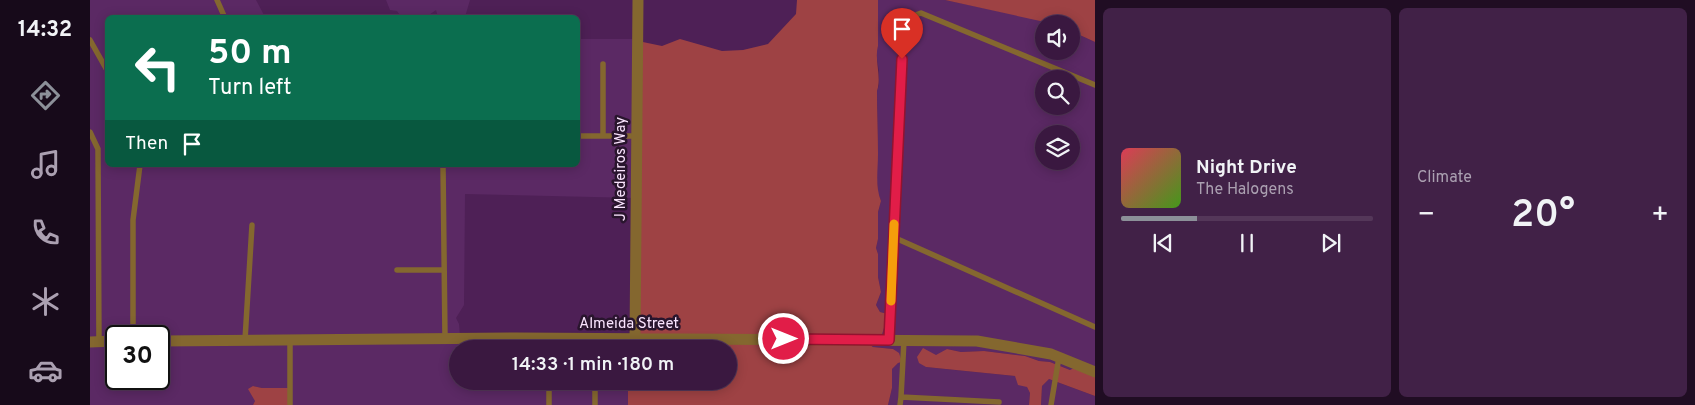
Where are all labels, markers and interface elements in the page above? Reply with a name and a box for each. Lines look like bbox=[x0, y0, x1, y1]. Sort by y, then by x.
pin bbox=[881, 8, 923, 59]
icon: arrive bbox=[888, 15, 916, 43]
map controls bbox=[1035, 15, 1080, 170]
button: sound bbox=[1035, 15, 1080, 60]
text: 14:32 bbox=[18, 17, 72, 44]
text: 50 m bbox=[208, 32, 292, 76]
icon: left bbox=[125, 35, 190, 100]
button: search bbox=[1035, 70, 1080, 115]
text: Turn left bbox=[208, 75, 291, 102]
icon: directions bbox=[28, 78, 63, 113]
street label: J Medeiros Way bbox=[612, 117, 631, 221]
button: layers bbox=[1035, 125, 1080, 170]
icon: arrive bbox=[178, 130, 206, 158]
text: Then bbox=[125, 132, 168, 156]
icon: music bbox=[28, 147, 63, 182]
text: Night Drive bbox=[1196, 156, 1297, 180]
text: Climate bbox=[1417, 168, 1472, 188]
text: The Halogens bbox=[1196, 180, 1294, 200]
text: 20° bbox=[1511, 192, 1575, 241]
text: − bbox=[1417, 198, 1435, 234]
text: + bbox=[1651, 198, 1669, 234]
icon: phone bbox=[28, 215, 63, 250]
icon: previous bbox=[1149, 229, 1177, 257]
icon: pause bbox=[1233, 229, 1261, 257]
icon: next bbox=[1317, 229, 1345, 257]
icon: climate bbox=[28, 284, 63, 319]
position arrow bbox=[757, 312, 809, 364]
street label: Almeida Street bbox=[579, 315, 679, 334]
speed limit sign: 30 bbox=[105, 325, 170, 390]
icon: car bbox=[28, 353, 63, 388]
text: 14:33 · 1 min · 180 m bbox=[512, 353, 674, 377]

